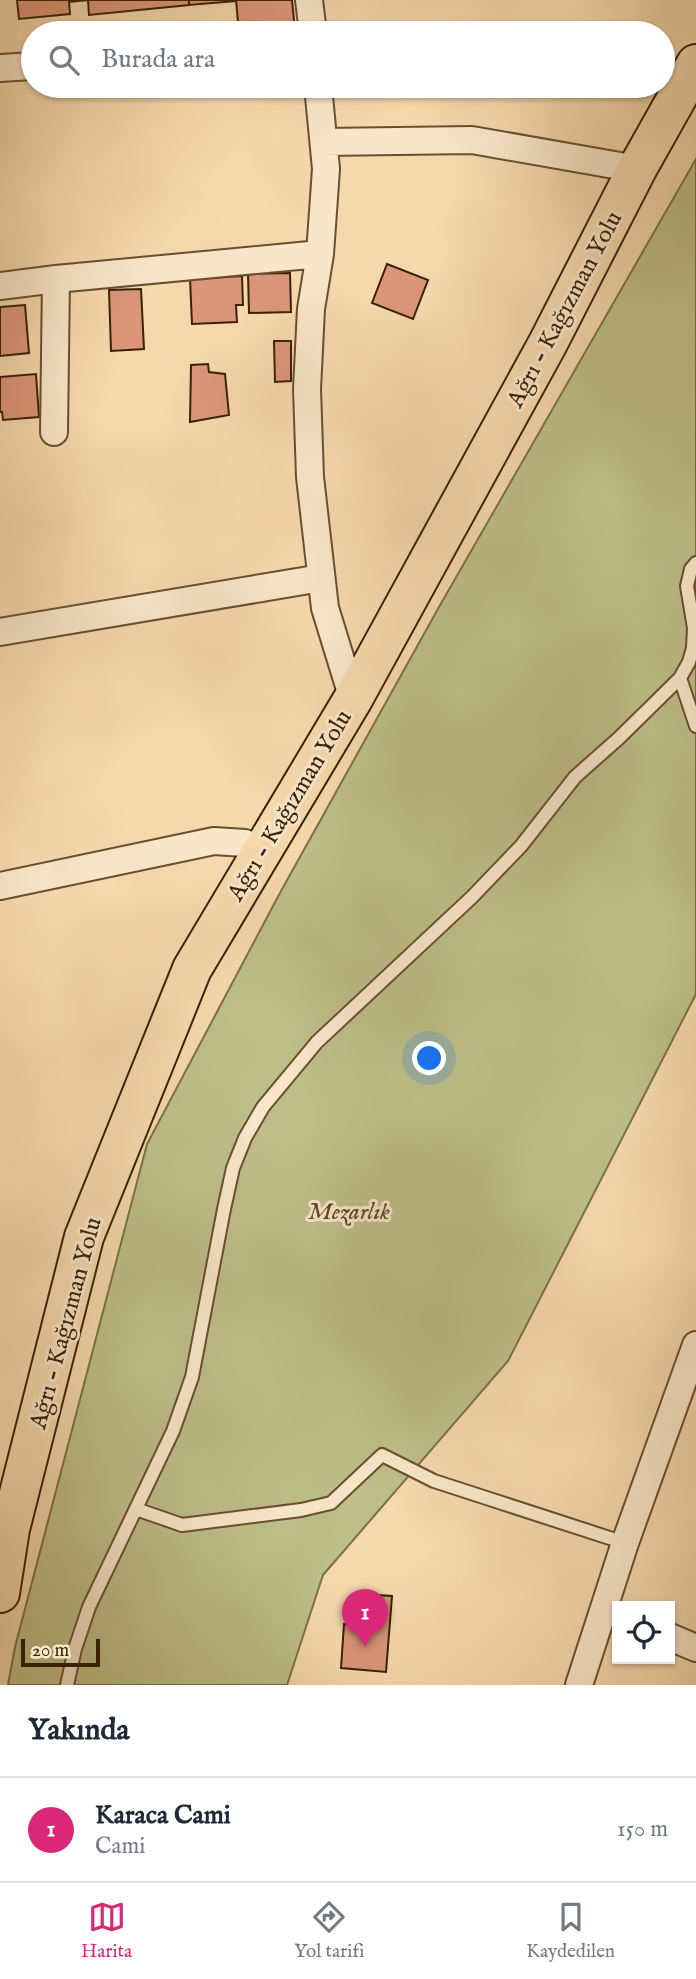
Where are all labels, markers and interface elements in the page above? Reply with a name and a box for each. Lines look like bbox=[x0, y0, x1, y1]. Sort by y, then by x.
search box bbox=[21, 21, 675, 98]
icon: search bbox=[45, 41, 83, 79]
text: Burada ara bbox=[101, 43, 215, 76]
street label: Ağrı - Kağızman Yolu bbox=[500, 206, 630, 414]
street label: Ağrı - Kağızman Yolu bbox=[220, 704, 360, 908]
your location bbox=[412, 1041, 446, 1075]
park label: Mezarlık bbox=[308, 1197, 390, 1228]
street label: Ağrı - Kağızman Yolu bbox=[23, 1214, 110, 1434]
pin: 1 bbox=[342, 1589, 388, 1647]
map controls bbox=[612, 1601, 675, 1664]
button: locate bbox=[612, 1601, 675, 1664]
scale bar bbox=[21, 1636, 100, 1668]
text: 20 m bbox=[32, 1639, 69, 1663]
text: Yakında bbox=[28, 1712, 130, 1750]
text: Karaca Cami bbox=[95, 1799, 231, 1832]
text: 1 bbox=[47, 1815, 55, 1844]
text: 150 m bbox=[617, 1815, 668, 1844]
text: Cami bbox=[95, 1832, 145, 1861]
tab: Harita bbox=[81, 1898, 132, 1964]
tab: Yol tarifi bbox=[294, 1898, 364, 1964]
tab: Kaydedilen bbox=[526, 1898, 615, 1964]

